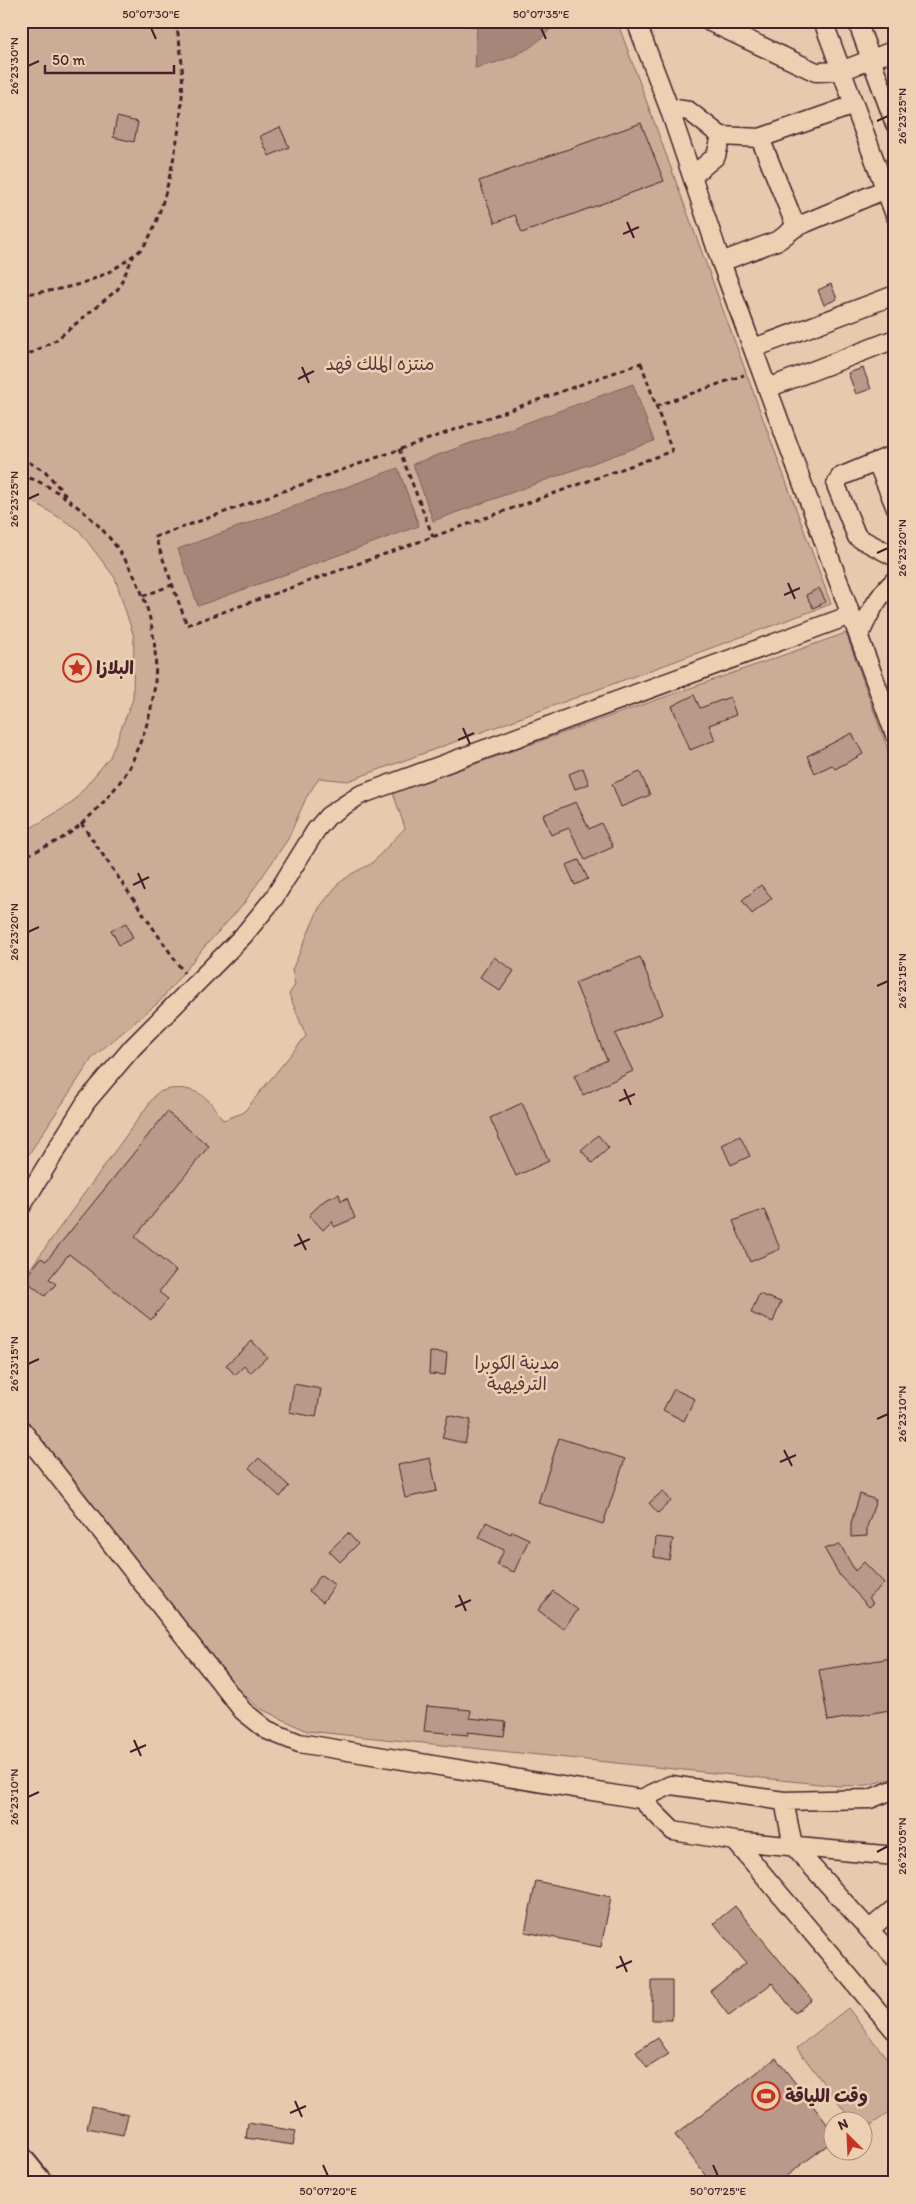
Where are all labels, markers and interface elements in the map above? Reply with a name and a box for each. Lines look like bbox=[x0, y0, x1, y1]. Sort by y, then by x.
text: 50°07'30"E bbox=[122, 7, 180, 21]
text: 50°07'35"E bbox=[513, 7, 570, 21]
text: 26°23'30"N bbox=[7, 37, 21, 95]
scale bar bbox=[45, 42, 174, 74]
text: 50 m bbox=[52, 51, 85, 69]
text: 26°23'25"N bbox=[895, 88, 909, 144]
park label: منتزه الملك فهد bbox=[325, 353, 435, 375]
text: 26°23'25"N bbox=[7, 471, 21, 527]
text: 26°23'20"N bbox=[895, 519, 909, 577]
place icon: البلازا bbox=[62, 653, 92, 683]
place label: البلازا bbox=[96, 657, 134, 679]
text: 26°23'20"N bbox=[7, 903, 21, 961]
text: 26°23'15"N bbox=[895, 953, 909, 1009]
text: 26°23'15"N bbox=[7, 1336, 21, 1392]
park label: مدينة الكوبرا الترفيهية bbox=[475, 1352, 559, 1395]
text: 26°23'10"N bbox=[895, 1386, 909, 1442]
text: 26°23'10"N bbox=[7, 1769, 21, 1825]
text: 26°23'05"N bbox=[895, 1817, 909, 1875]
sports icon: وقت اللياقة bbox=[751, 2081, 781, 2111]
place label: وقت اللياقة bbox=[785, 2085, 868, 2107]
north arrow bbox=[824, 2112, 874, 2162]
text: N bbox=[835, 2115, 851, 2134]
text: 50°07'20"E bbox=[299, 2184, 357, 2198]
text: 50°07'25"E bbox=[690, 2184, 747, 2198]

